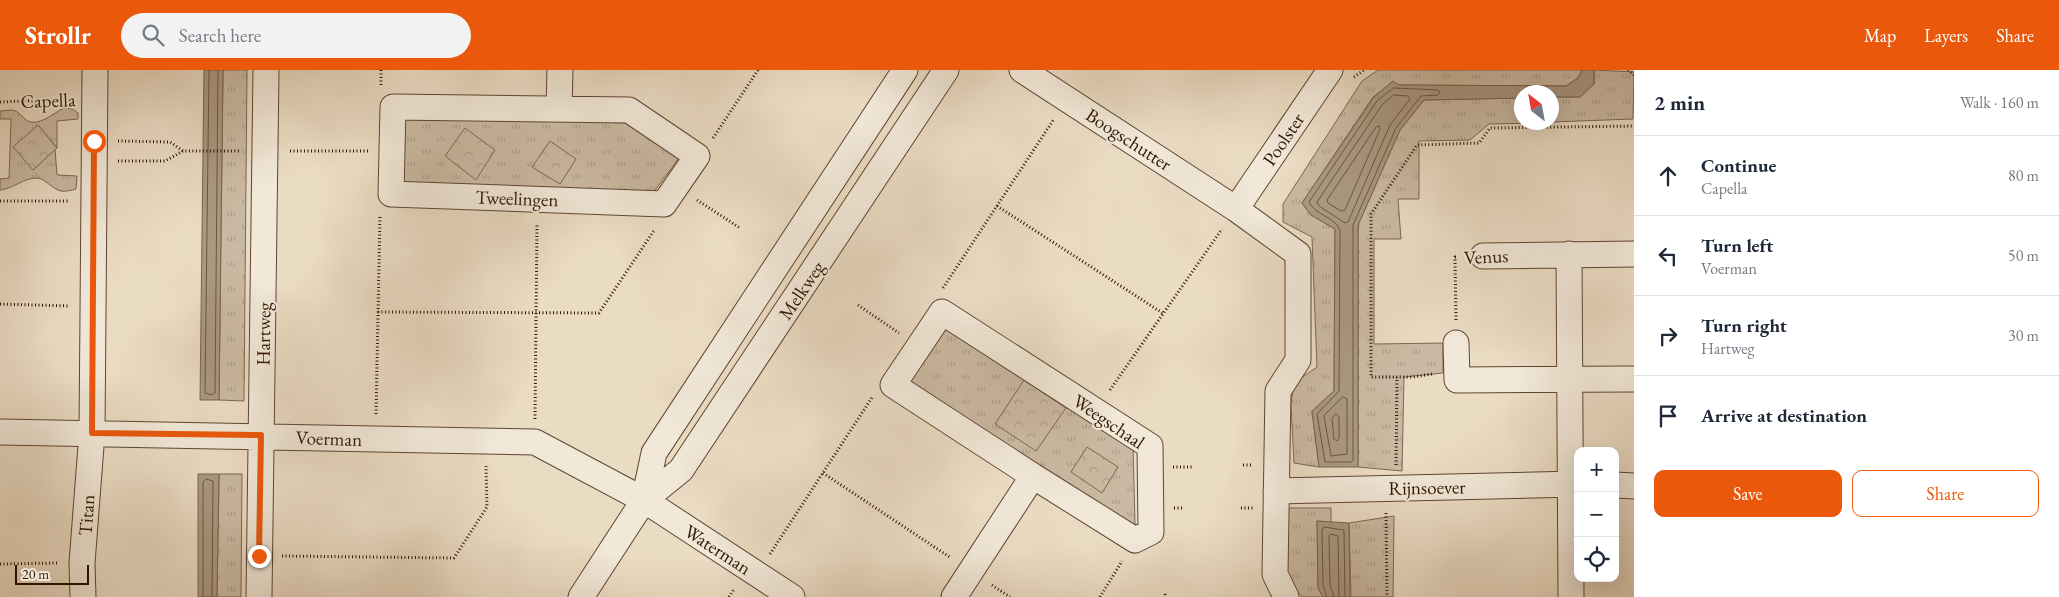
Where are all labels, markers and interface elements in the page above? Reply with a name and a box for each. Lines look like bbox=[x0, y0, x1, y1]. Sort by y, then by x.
search box bbox=[121, 13, 471, 58]
text: Strollr bbox=[25, 20, 91, 51]
icon: search bbox=[139, 21, 167, 49]
text: Search here bbox=[179, 23, 261, 48]
text: Map bbox=[1864, 24, 1896, 47]
text: Layers bbox=[1924, 24, 1968, 47]
text: Share bbox=[1996, 24, 2034, 47]
north arrow bbox=[1514, 85, 1559, 130]
street label: Capella bbox=[20, 87, 76, 114]
text: 2 min bbox=[1654, 89, 1705, 116]
text: Walk · 160 m bbox=[1960, 92, 2039, 113]
street label: Boogschutter bbox=[1081, 102, 1177, 177]
street label: Poolster bbox=[1257, 108, 1310, 171]
route start bbox=[83, 130, 106, 153]
text: Continue bbox=[1701, 153, 1776, 178]
icon: ahead bbox=[1654, 162, 1682, 190]
text: 80 m bbox=[2008, 165, 2039, 186]
text: Capella bbox=[1701, 178, 1747, 199]
street label: Tweelingen bbox=[475, 185, 559, 212]
text: Turn left bbox=[1701, 233, 1773, 258]
icon: left bbox=[1654, 242, 1682, 270]
street label: Venus bbox=[1463, 243, 1509, 270]
text: 50 m bbox=[2008, 245, 2039, 266]
street label: Melkweg bbox=[773, 255, 831, 325]
text: Voerman bbox=[1701, 258, 1757, 279]
street label: Hartweg bbox=[250, 301, 277, 366]
text: Turn right bbox=[1701, 313, 1787, 338]
icon: right bbox=[1654, 322, 1682, 350]
text: 30 m bbox=[2008, 325, 2039, 346]
text: Hartweg bbox=[1701, 338, 1754, 359]
street label: Weegschaal bbox=[1068, 388, 1150, 455]
icon: arrive bbox=[1654, 402, 1682, 430]
text: Arrive at destination bbox=[1701, 403, 1867, 428]
street label: Voerman bbox=[295, 425, 363, 452]
map controls bbox=[1574, 447, 1619, 582]
button: + bbox=[1574, 447, 1619, 492]
button: Save bbox=[1654, 470, 1842, 517]
button: Share bbox=[1852, 470, 2039, 517]
street label: Rijnsoever bbox=[1388, 474, 1466, 501]
button: − bbox=[1574, 492, 1619, 537]
street label: Titan bbox=[73, 494, 100, 536]
street label: Waterman bbox=[679, 518, 756, 580]
button: locate bbox=[1574, 537, 1619, 582]
route end bbox=[248, 545, 271, 568]
scale bar bbox=[15, 562, 89, 585]
text: 20 m bbox=[22, 565, 49, 583]

